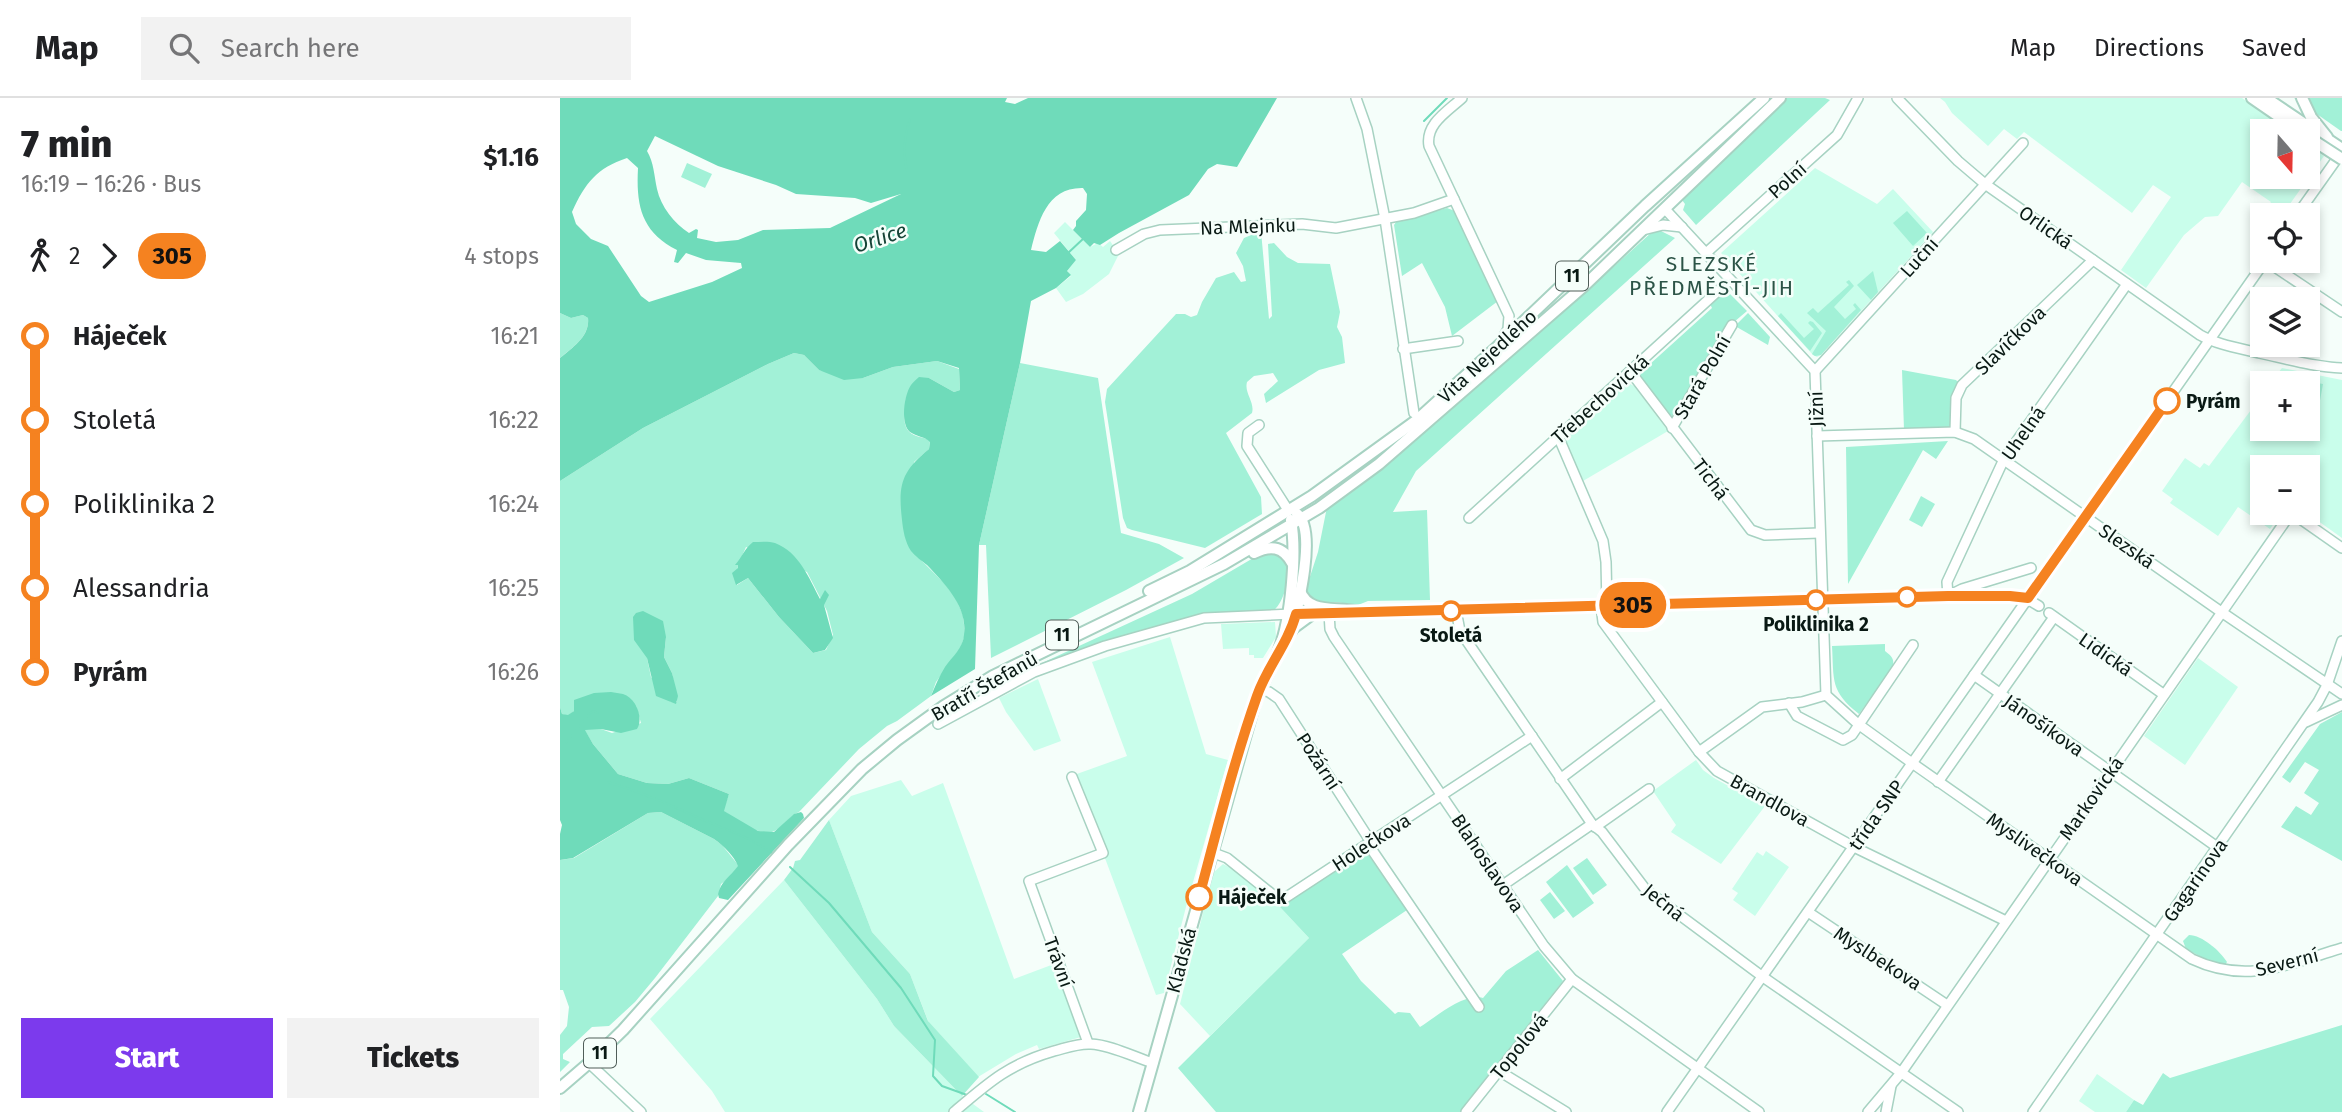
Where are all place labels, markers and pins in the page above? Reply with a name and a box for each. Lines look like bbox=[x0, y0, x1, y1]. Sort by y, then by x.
marker: Pyrám bbox=[2154, 388, 2180, 414]
place label: Pyrám bbox=[2186, 390, 2241, 413]
unlabelled marker bbox=[1897, 587, 1917, 607]
marker: Poliklinika 2 bbox=[1806, 590, 1826, 610]
marker: Stoletá bbox=[1441, 601, 1461, 621]
place label: Poliklinika 2 bbox=[1763, 613, 1869, 636]
place label: Stoletá bbox=[1420, 624, 1482, 647]
marker: Háječek bbox=[1186, 884, 1212, 910]
place label: Háječek bbox=[1218, 886, 1287, 909]

